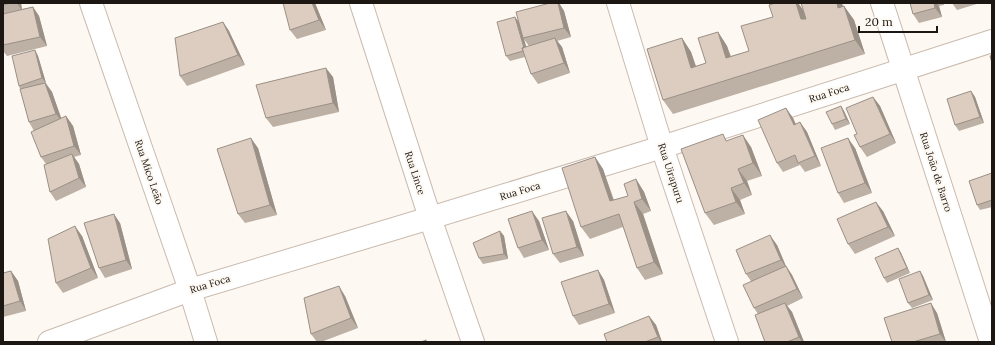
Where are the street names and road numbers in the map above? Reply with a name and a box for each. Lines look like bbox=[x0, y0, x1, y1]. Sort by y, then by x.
street label: Rua Foca bbox=[807, 80, 851, 106]
street label: Rua João de Barro bbox=[917, 130, 955, 214]
street label: Rua Mico Leão bbox=[132, 138, 166, 206]
street label: Rua Uirapuru bbox=[655, 141, 687, 205]
street label: Rua Lince bbox=[402, 149, 428, 197]
street label: Rua Foca bbox=[498, 179, 542, 203]
street label: Rua Foca bbox=[188, 272, 232, 296]

